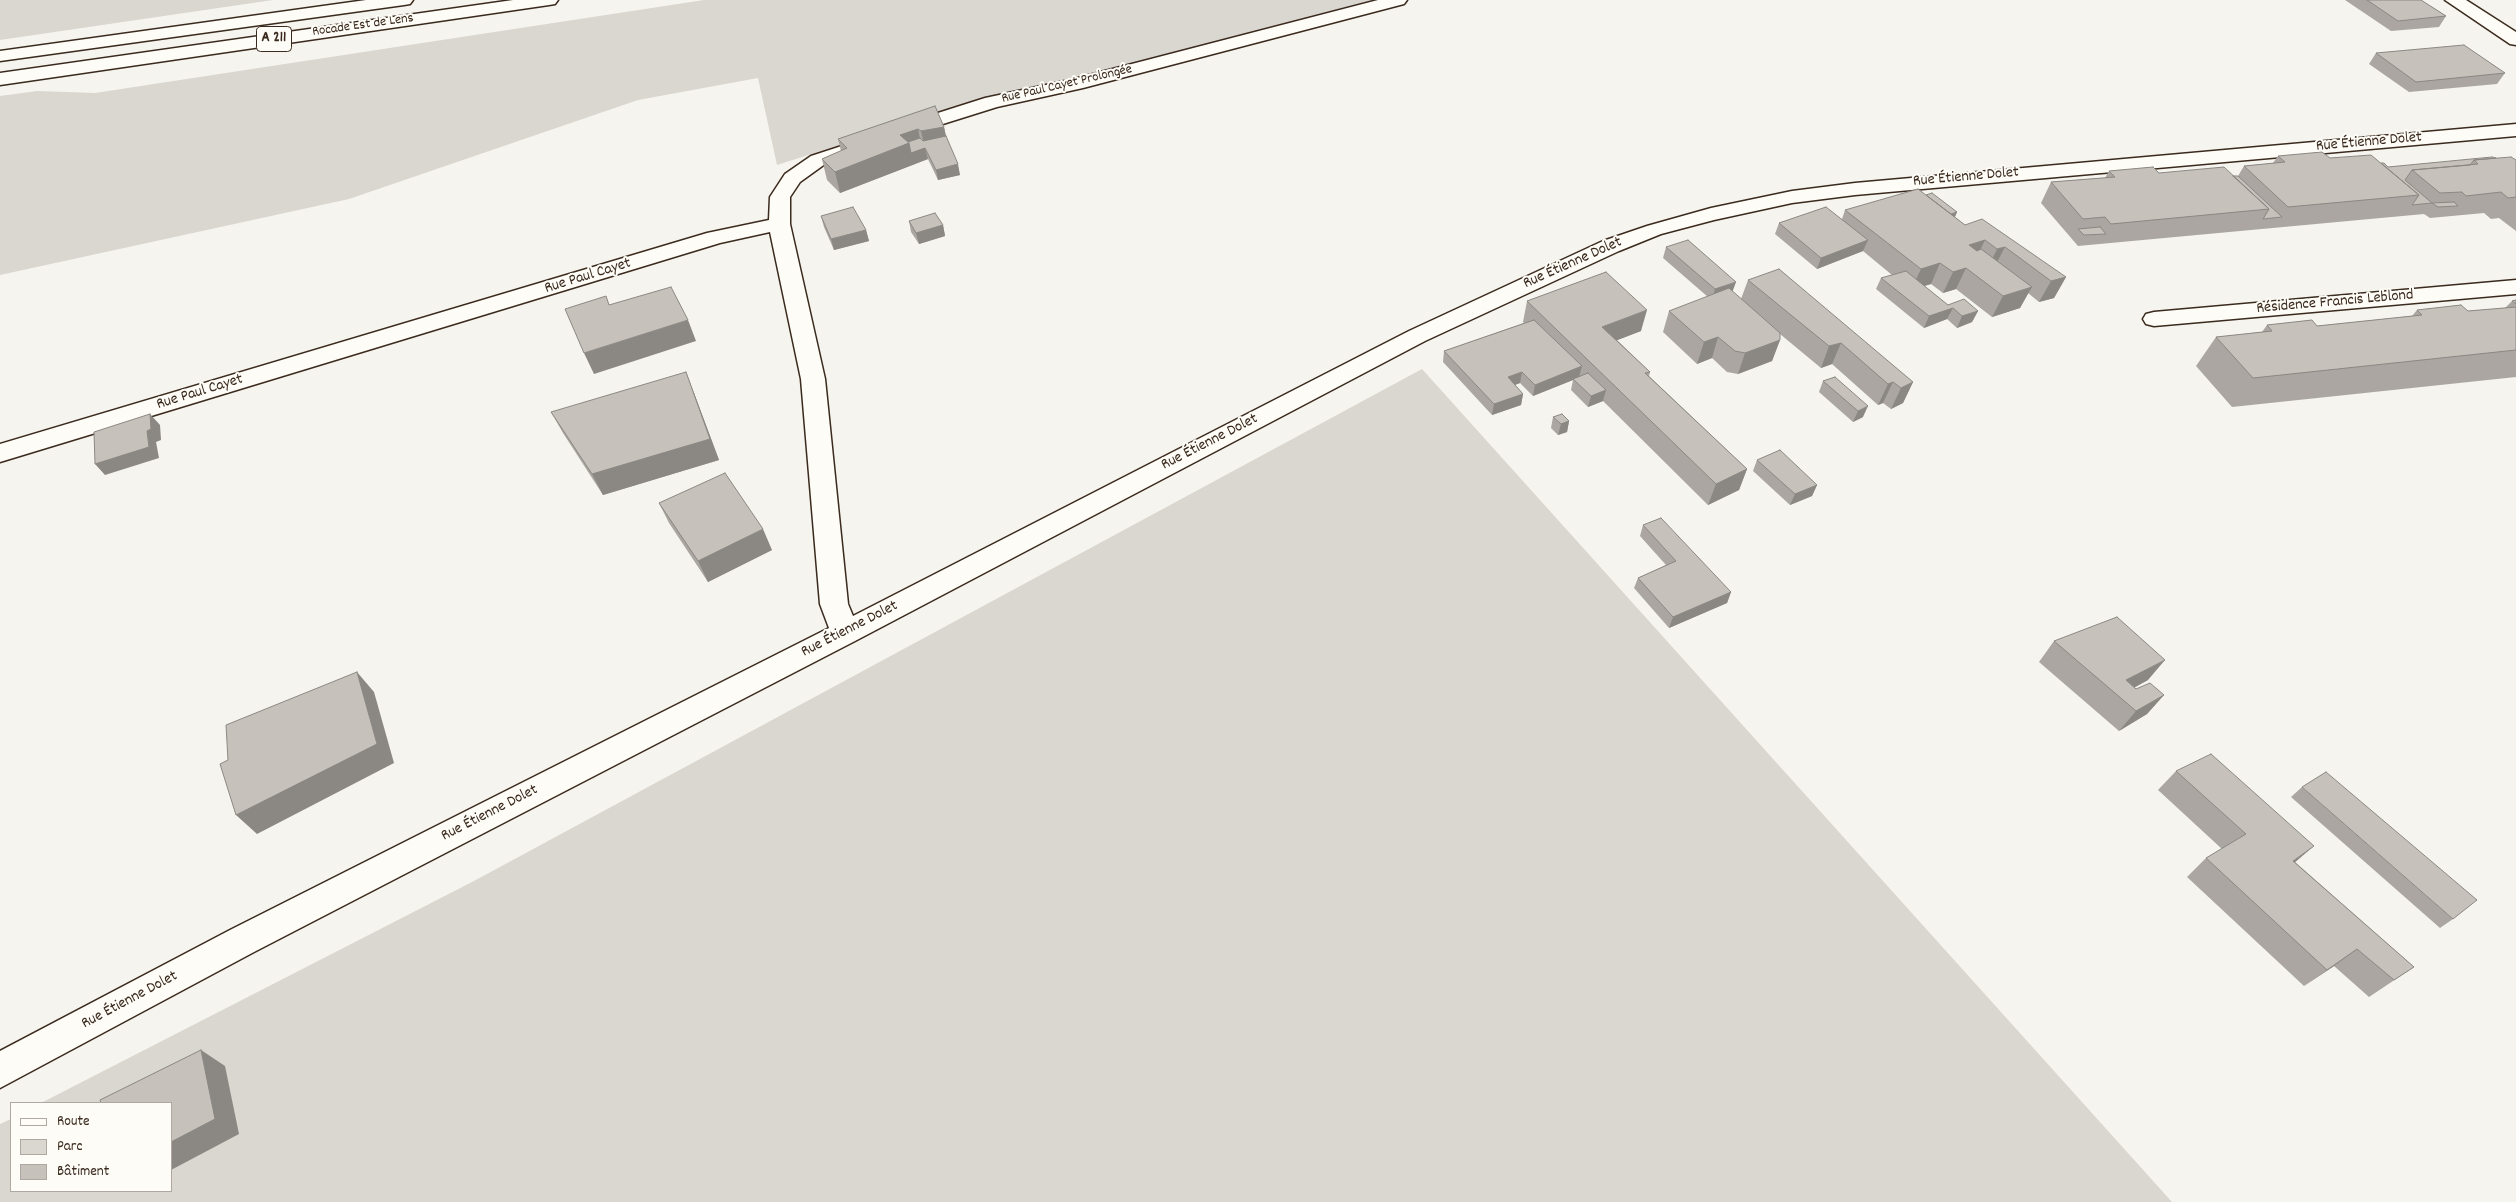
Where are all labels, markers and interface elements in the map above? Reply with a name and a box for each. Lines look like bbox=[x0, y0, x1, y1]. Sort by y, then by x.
street label: Rocade Est de Lens bbox=[311, 11, 415, 41]
road number: A 211 bbox=[256, 26, 292, 52]
street label: Rue Paul Cayet Prolongée bbox=[1000, 62, 1134, 108]
street label: Rue Étienne Dolet bbox=[2315, 129, 2423, 157]
street label: Rue Étienne Dolet bbox=[1912, 164, 2020, 192]
street label: Rue Étienne Dolet bbox=[1521, 234, 1625, 294]
street label: Rue Paul Cayet bbox=[542, 255, 634, 299]
street label: Résidence Francis Leblond bbox=[2256, 287, 2414, 319]
street label: Rue Paul Cayet bbox=[154, 371, 246, 415]
street label: Rue Étienne Dolet bbox=[1158, 410, 1262, 476]
street label: Rue Étienne Dolet bbox=[798, 597, 902, 663]
street label: Rue Étienne Dolet bbox=[438, 781, 542, 847]
street label: Rue Étienne Dolet bbox=[79, 968, 181, 1034]
legend bbox=[10, 1102, 172, 1192]
text: Route bbox=[57, 1111, 90, 1133]
text: Parc bbox=[57, 1136, 82, 1158]
text: Bâtiment bbox=[57, 1161, 109, 1183]

